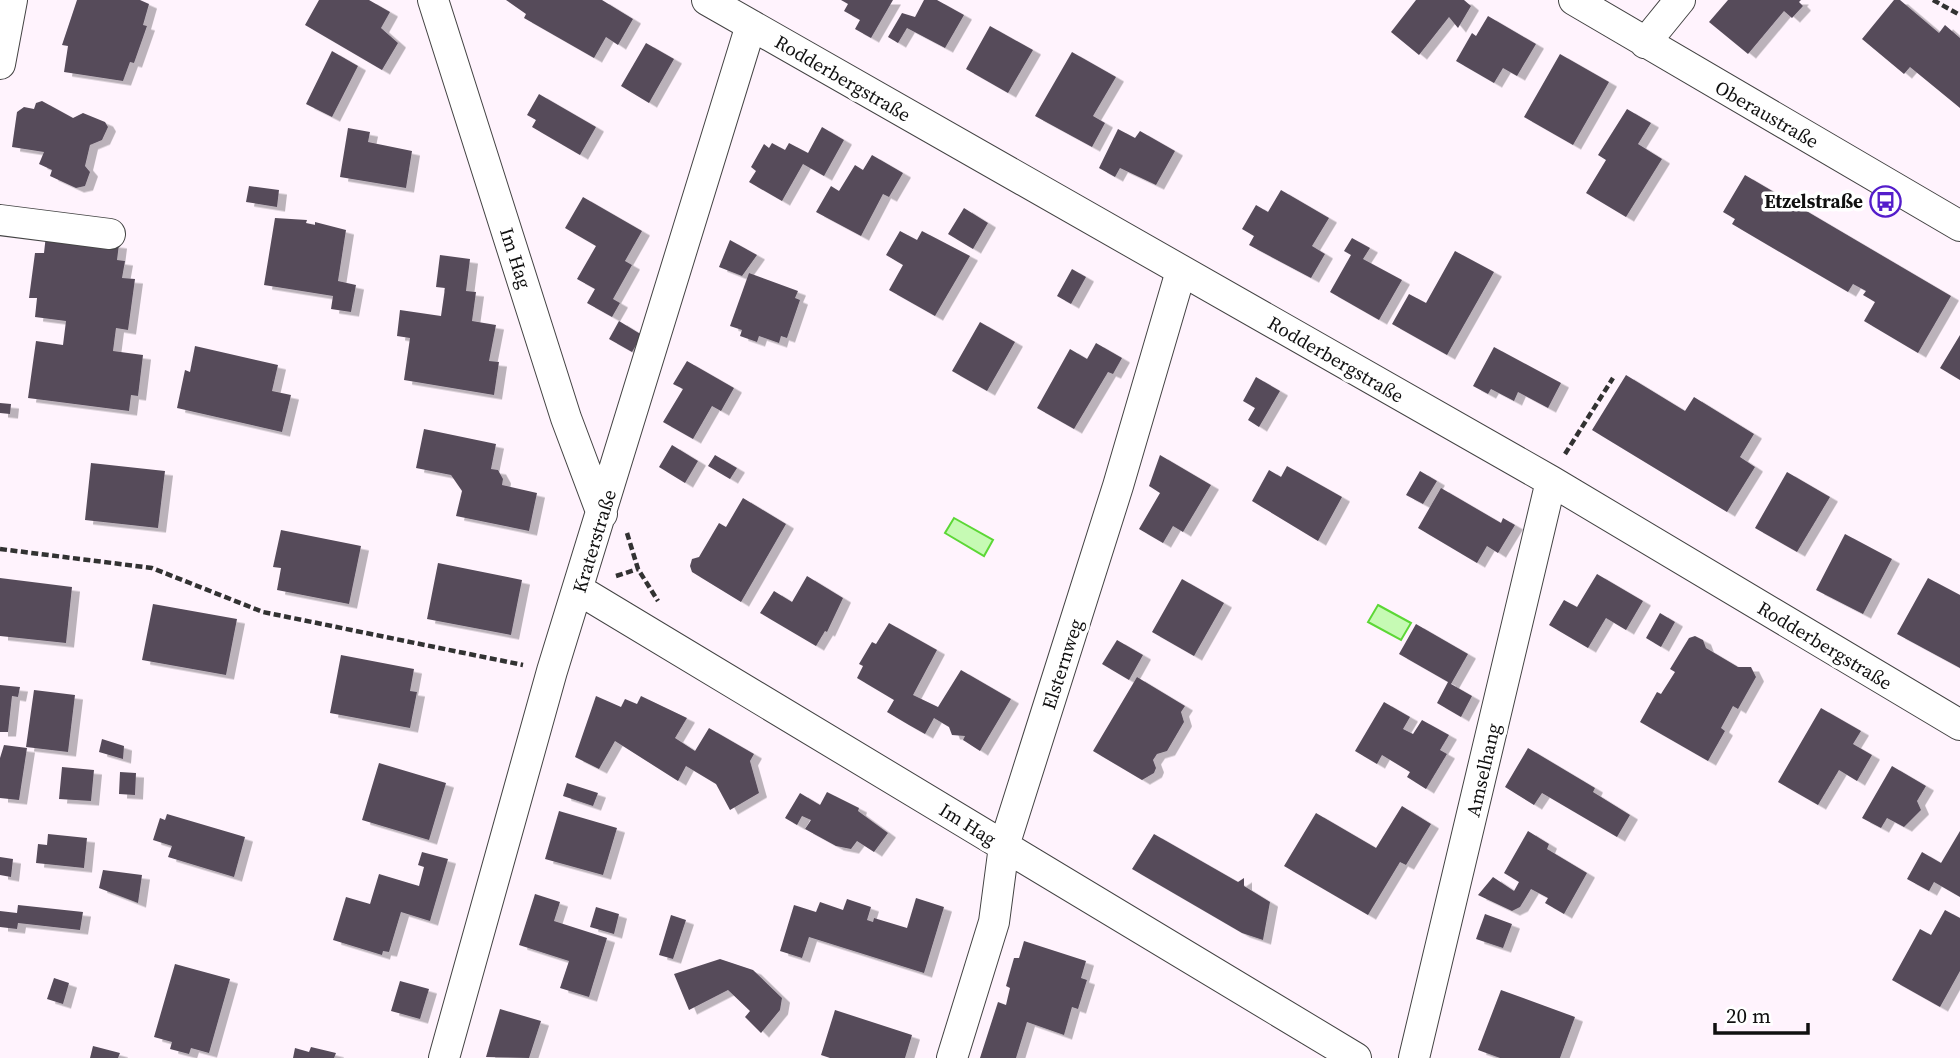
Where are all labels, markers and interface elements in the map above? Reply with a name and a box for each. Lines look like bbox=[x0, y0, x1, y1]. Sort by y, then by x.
street label: Rodderbergstraße bbox=[770, 29, 916, 127]
street label: Oberaustraße bbox=[1710, 74, 1824, 154]
bus stop icon: Etzelstraße bbox=[1869, 184, 1903, 218]
place label: Etzelstraße bbox=[1764, 188, 1863, 214]
street label: Im Hag bbox=[494, 224, 538, 292]
street label: Rodderbergstraße bbox=[1263, 310, 1409, 408]
street label: Kraterstraße bbox=[566, 486, 622, 596]
street label: Rodderbergstraße bbox=[1753, 594, 1897, 696]
street label: Elsternweg bbox=[1035, 615, 1089, 713]
street label: Amselhang bbox=[1460, 720, 1506, 819]
street label: Im Hag bbox=[935, 796, 1002, 852]
scale bar bbox=[1715, 992, 1808, 1036]
text: 20 m bbox=[1726, 1001, 1771, 1030]

